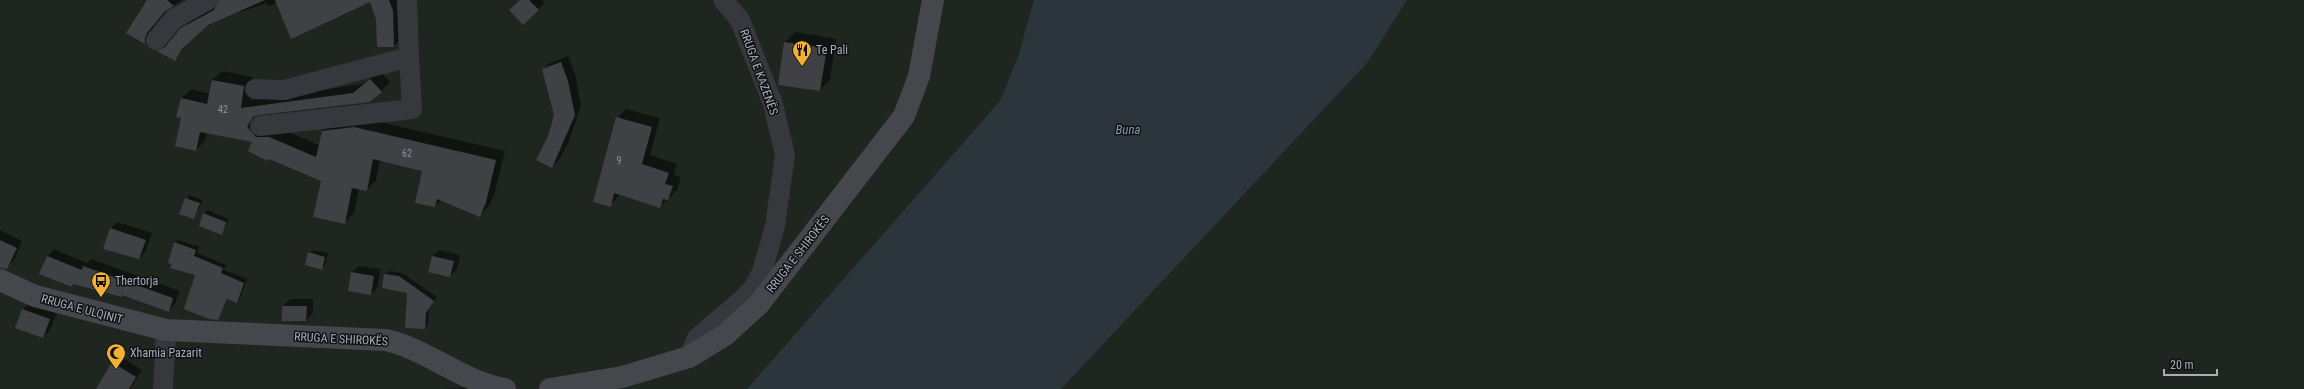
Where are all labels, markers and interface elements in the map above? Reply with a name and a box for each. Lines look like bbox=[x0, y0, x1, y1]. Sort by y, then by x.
street label: RRUGA E KAZENËS bbox=[737, 27, 782, 117]
restaurant icon: Te Pali bbox=[791, 39, 813, 67]
place label: Te Pali bbox=[816, 43, 848, 57]
house number: 42 bbox=[218, 104, 228, 115]
water label: Buna bbox=[1115, 122, 1141, 137]
house number: 62 bbox=[402, 148, 412, 159]
house number: 9 bbox=[617, 155, 622, 166]
street label: RRUGA E SHIROKËS bbox=[763, 212, 832, 295]
bus stop icon: Thertorja bbox=[90, 270, 112, 298]
place label: Thertorja bbox=[115, 274, 158, 288]
street label: RRUGA E ULQINIT bbox=[40, 291, 124, 327]
street label: RRUGA E SHIROKËS bbox=[294, 329, 388, 348]
mosque icon: Xhamia Pazarit bbox=[105, 342, 127, 370]
place label: Xhamia Pazarit bbox=[130, 346, 202, 360]
scale bar bbox=[2164, 351, 2217, 377]
text: 20 m bbox=[2170, 358, 2194, 372]

